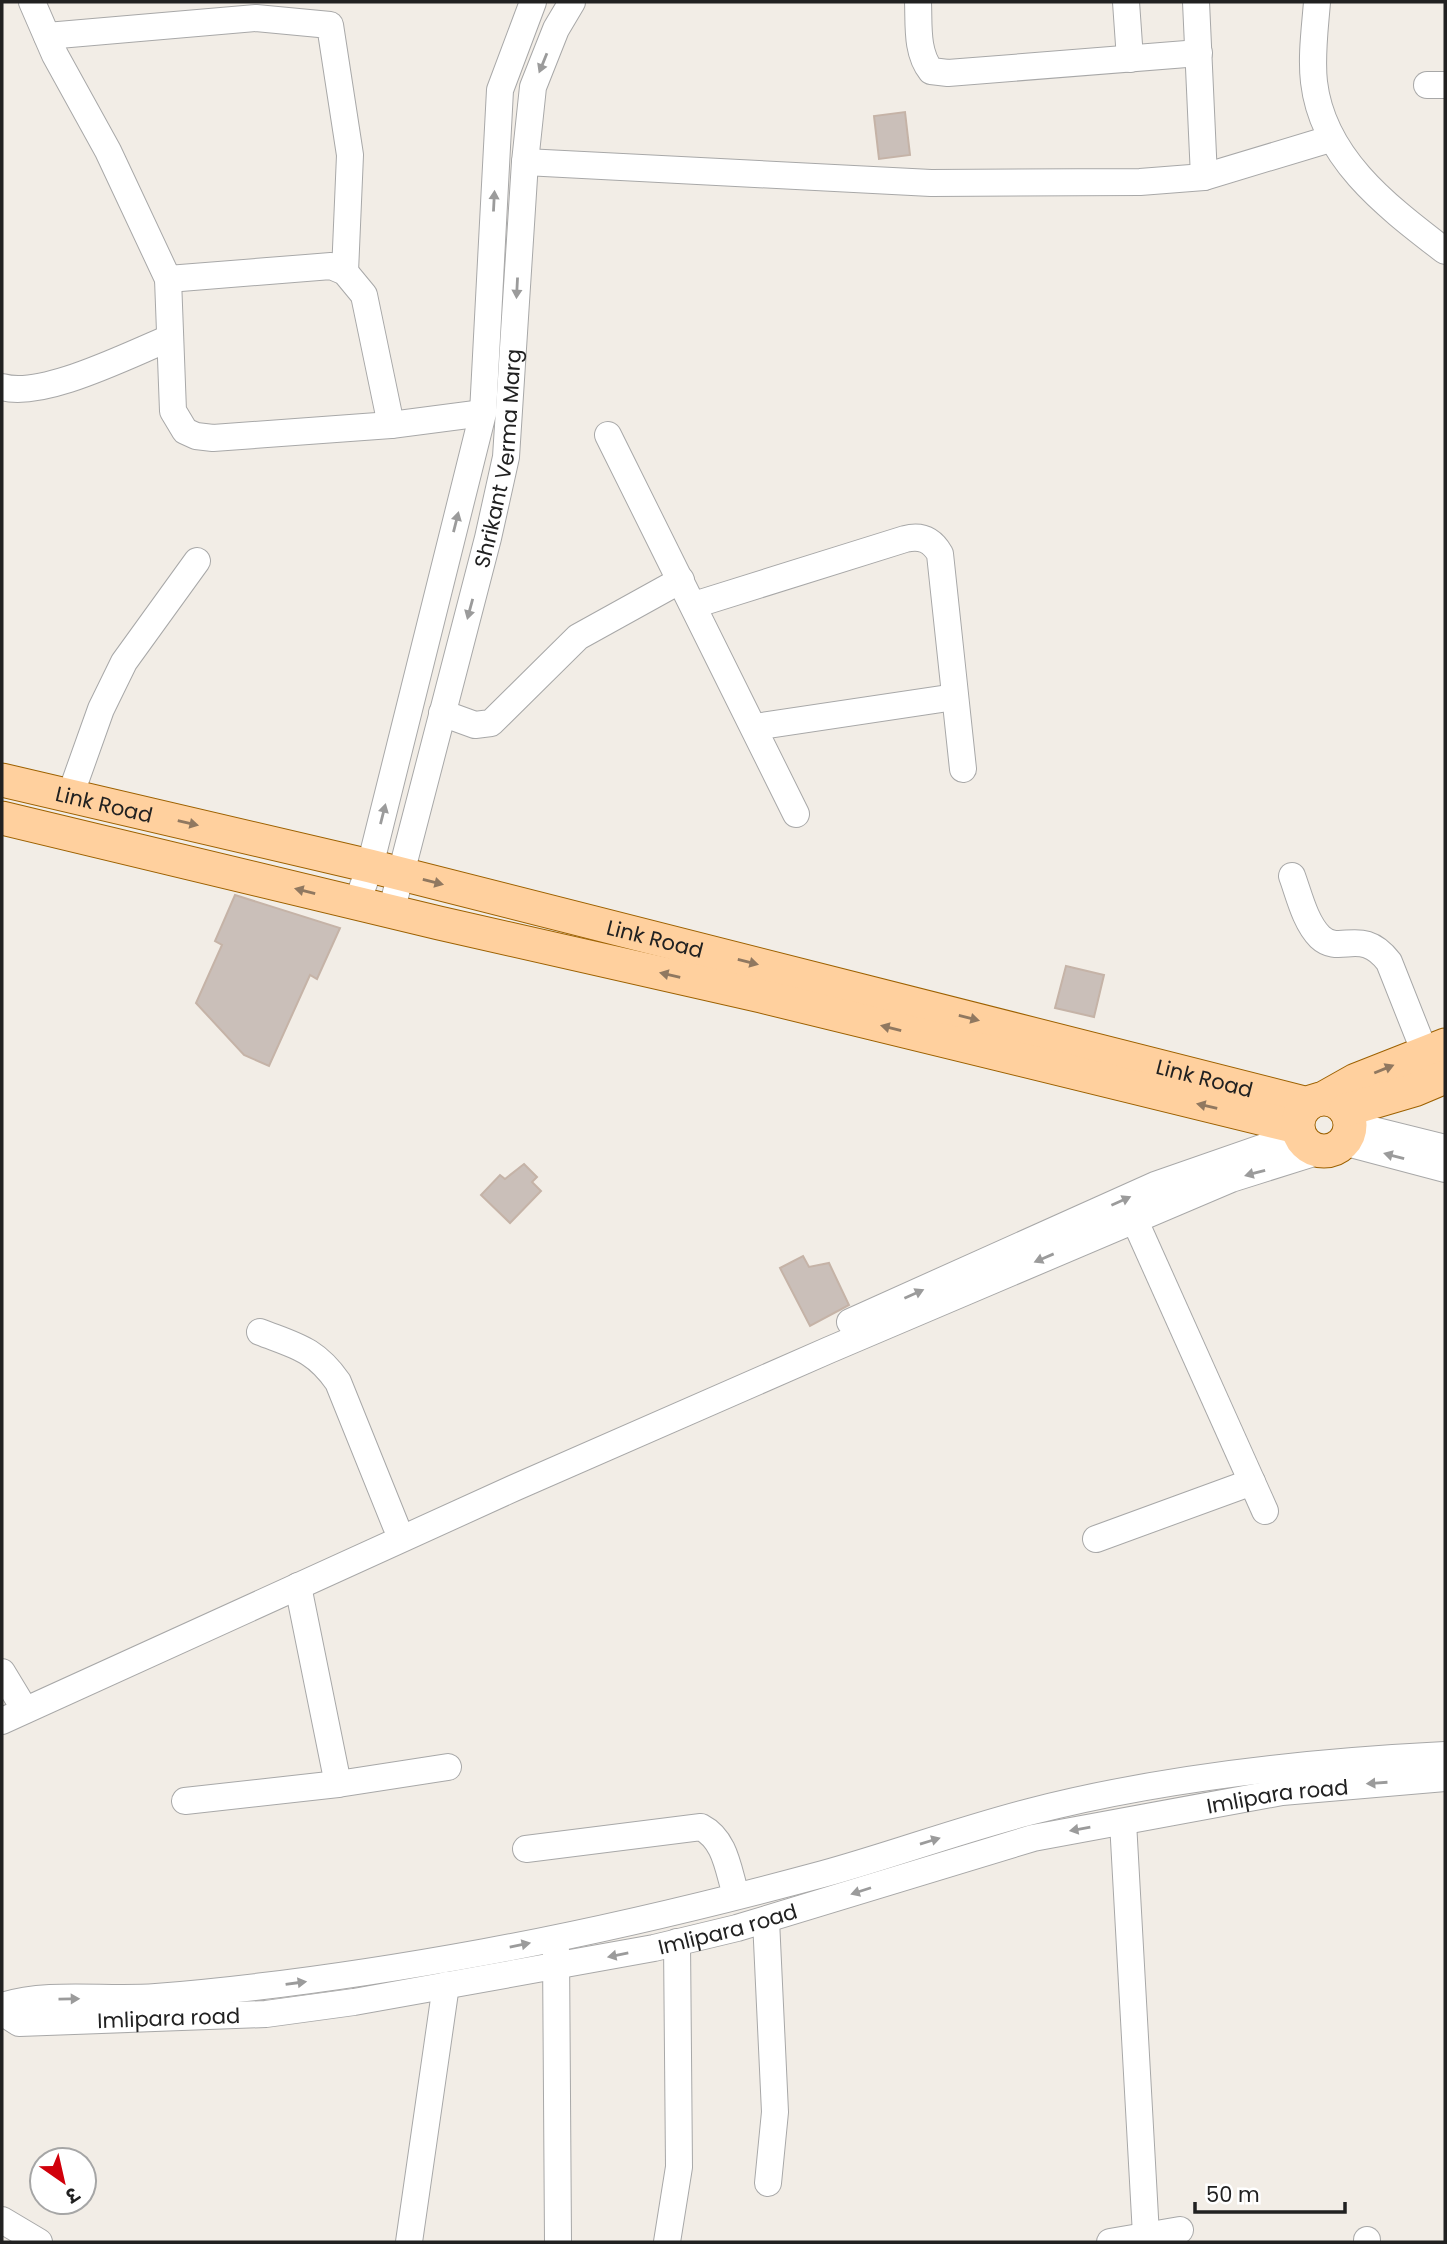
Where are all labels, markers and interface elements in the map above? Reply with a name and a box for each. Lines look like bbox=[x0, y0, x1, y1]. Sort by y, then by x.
one-way arrow bbox=[537, 53, 548, 74]
one-way arrow bbox=[489, 189, 500, 211]
one-way arrow bbox=[511, 277, 522, 299]
street label: Shrikant Verma Marg bbox=[466, 348, 527, 571]
one-way arrow bbox=[451, 511, 462, 533]
one-way arrow bbox=[464, 599, 474, 620]
street label: Link Road bbox=[53, 779, 156, 829]
one-way arrow bbox=[378, 803, 389, 825]
one-way arrow bbox=[177, 818, 199, 829]
one-way arrow bbox=[422, 877, 444, 888]
one-way arrow bbox=[294, 885, 316, 896]
street label: Link Road bbox=[604, 912, 706, 965]
one-way arrow bbox=[737, 957, 759, 968]
one-way arrow bbox=[659, 969, 681, 980]
one-way arrow bbox=[959, 1013, 980, 1023]
one-way arrow bbox=[880, 1022, 902, 1033]
street label: Link Road bbox=[1153, 1052, 1256, 1104]
one-way arrow bbox=[1373, 1064, 1394, 1075]
one-way arrow bbox=[1196, 1101, 1218, 1112]
one-way arrow bbox=[1383, 1150, 1404, 1160]
one-way arrow bbox=[1244, 1168, 1265, 1178]
one-way arrow bbox=[1111, 1195, 1131, 1207]
one-way arrow bbox=[1034, 1253, 1055, 1264]
one-way arrow bbox=[903, 1288, 924, 1299]
street label: Imlipara road bbox=[1204, 1772, 1349, 1820]
one-way arrow bbox=[1366, 1777, 1388, 1788]
one-way arrow bbox=[1069, 1824, 1091, 1835]
one-way arrow bbox=[920, 1836, 941, 1846]
one-way arrow bbox=[851, 1886, 872, 1896]
street label: Imlipara road bbox=[655, 1896, 801, 1961]
one-way arrow bbox=[509, 1939, 531, 1950]
one-way arrow bbox=[607, 1949, 629, 1960]
one-way arrow bbox=[285, 1978, 307, 1989]
one-way arrow bbox=[58, 1993, 80, 2005]
street label: Imlipara road bbox=[97, 2000, 241, 2035]
north arrow bbox=[28, 2146, 98, 2216]
scale bar bbox=[1195, 2170, 1346, 2214]
text: उ bbox=[59, 2180, 85, 2210]
text: 50 m bbox=[1206, 2180, 1260, 2209]

